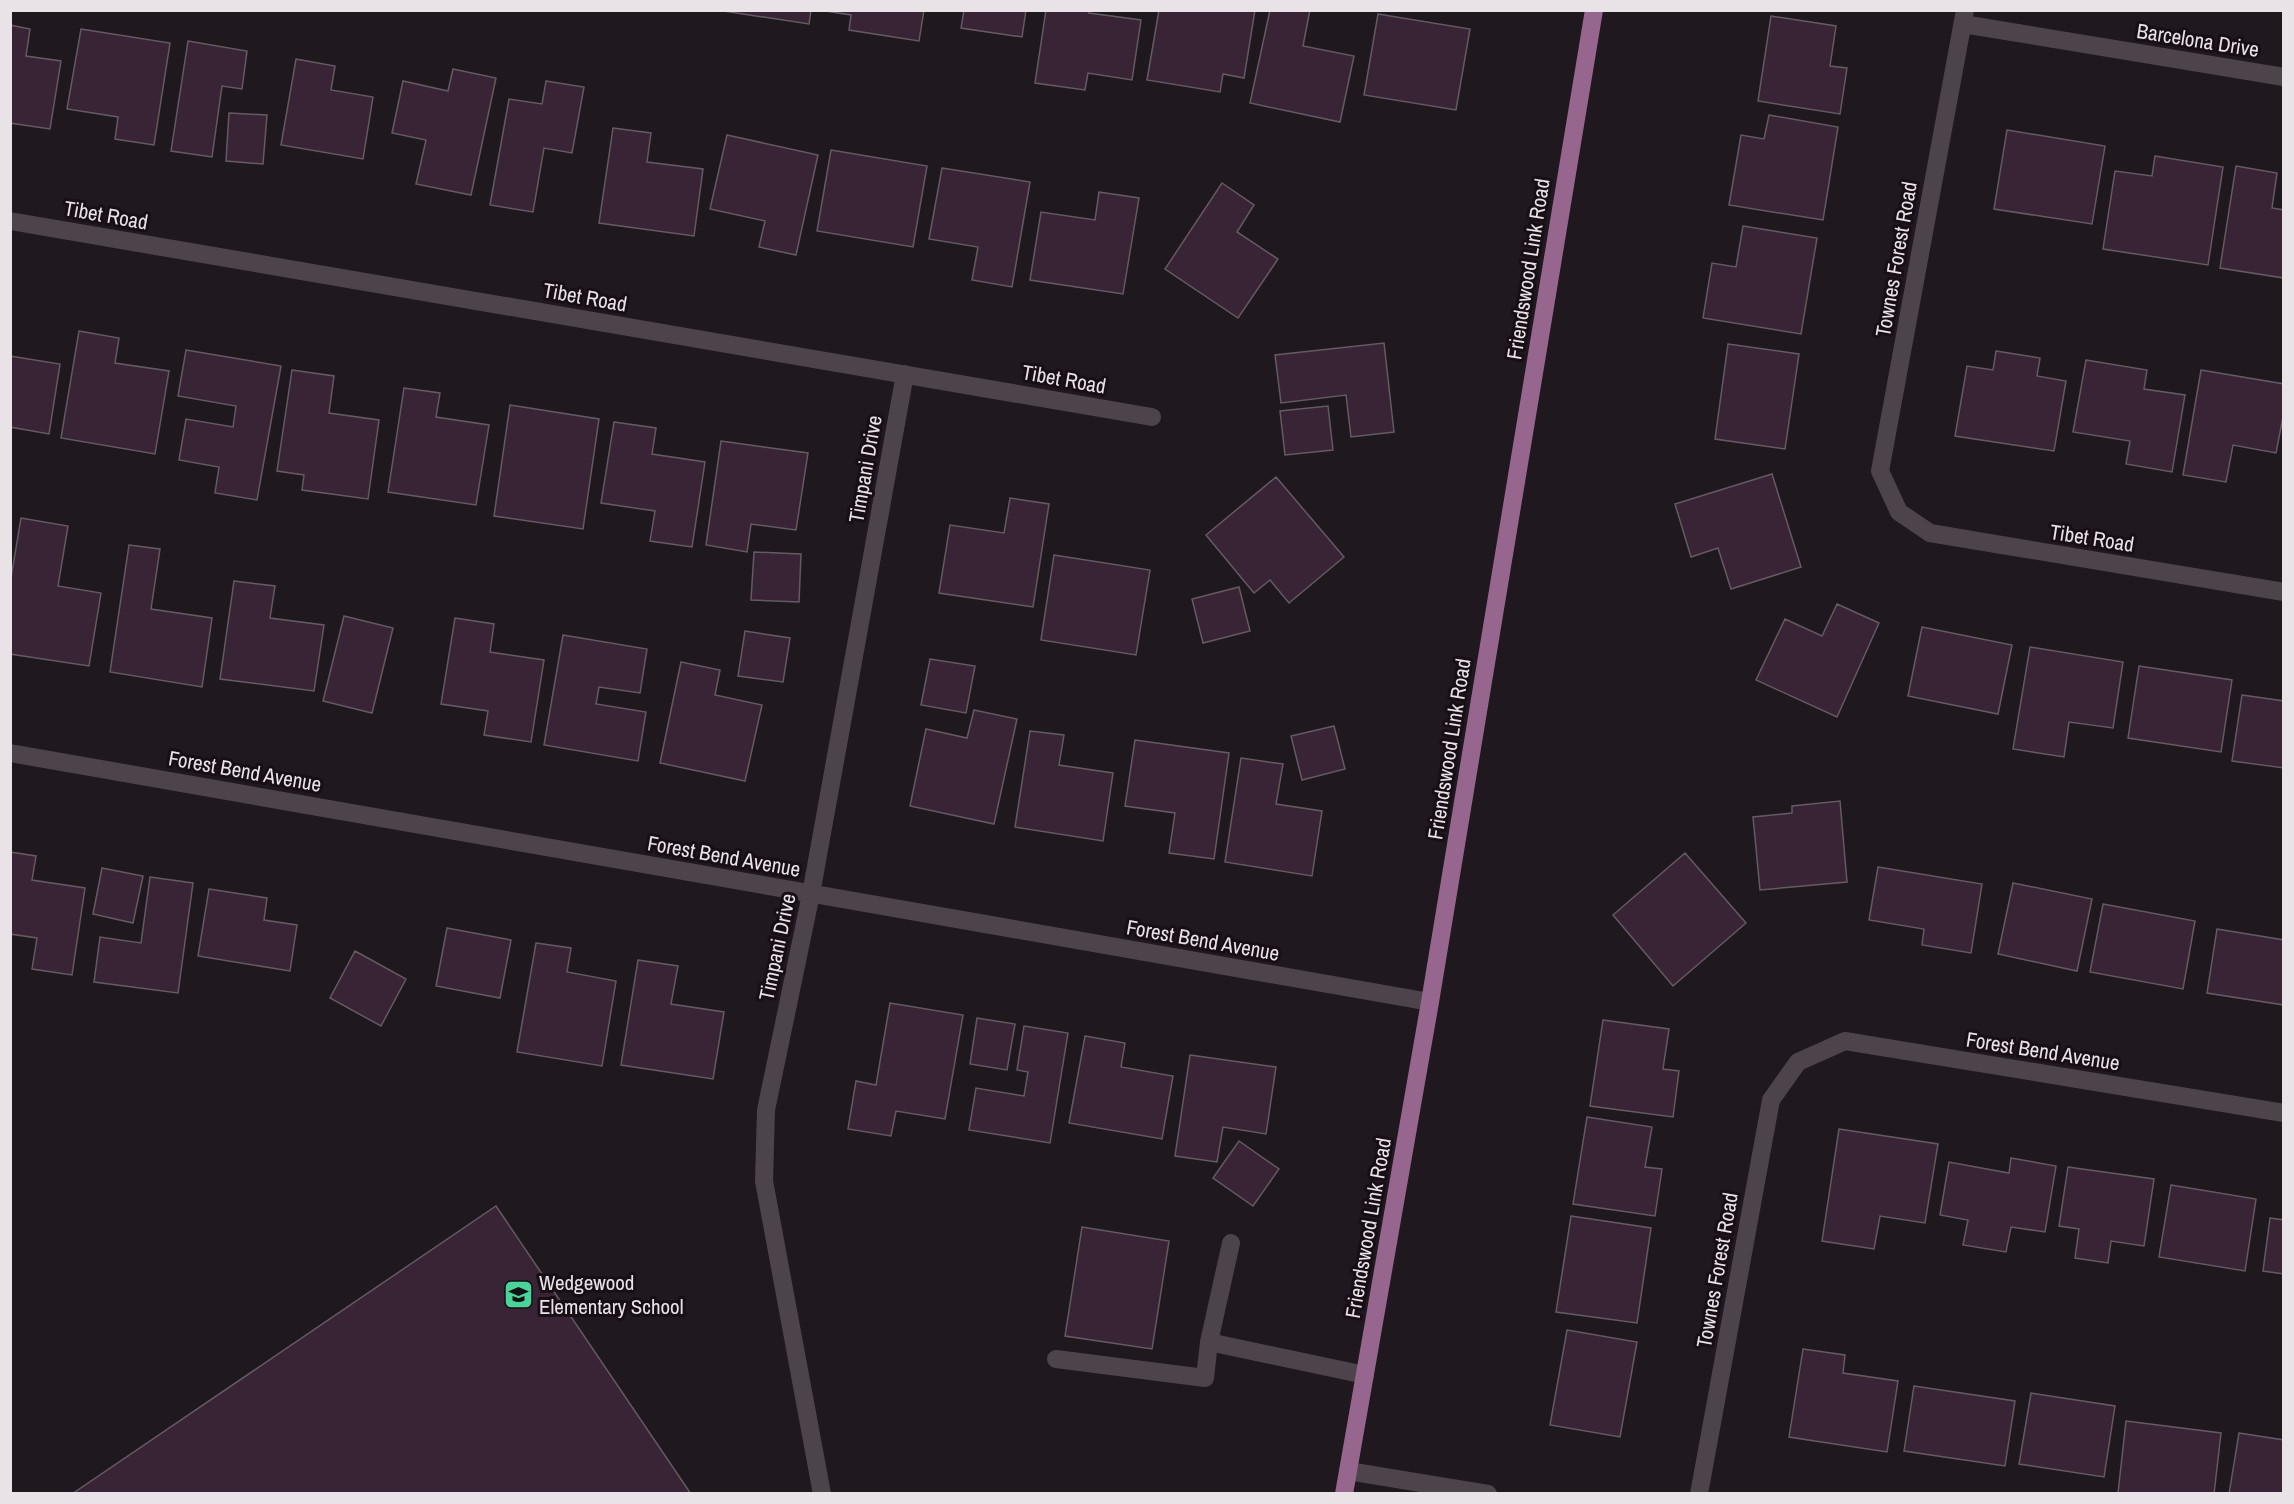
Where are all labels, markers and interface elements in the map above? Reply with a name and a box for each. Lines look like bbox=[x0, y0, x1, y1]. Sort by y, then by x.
street label: Barcelona Drive bbox=[2135, 16, 2261, 64]
street label: Friendswood Link Road bbox=[1499, 176, 1557, 362]
street label: Townes Forest Road bbox=[1868, 179, 1924, 339]
street label: Tibet Road bbox=[62, 193, 150, 237]
street label: Tibet Road bbox=[541, 275, 629, 319]
street label: Tibet Road bbox=[1020, 357, 1108, 401]
street label: Timpani Drive bbox=[841, 413, 889, 525]
street label: Tibet Road bbox=[2048, 517, 2136, 559]
street label: Friendswood Link Road bbox=[1420, 656, 1478, 842]
street label: Forest Bend Avenue bbox=[166, 743, 324, 799]
street label: Forest Bend Avenue bbox=[645, 828, 803, 884]
street label: Timpani Drive bbox=[752, 891, 802, 1003]
street label: Forest Bend Avenue bbox=[1124, 912, 1282, 968]
street label: Forest Bend Avenue bbox=[1964, 1025, 2122, 1077]
street label: Friendswood Link Road bbox=[1338, 1135, 1398, 1321]
street label: Townes Forest Road bbox=[1689, 1190, 1745, 1350]
place label: Wedgewood Elementary School bbox=[539, 1268, 684, 1321]
school or university icon: Wedgewood Elementary School bbox=[502, 1278, 534, 1310]

